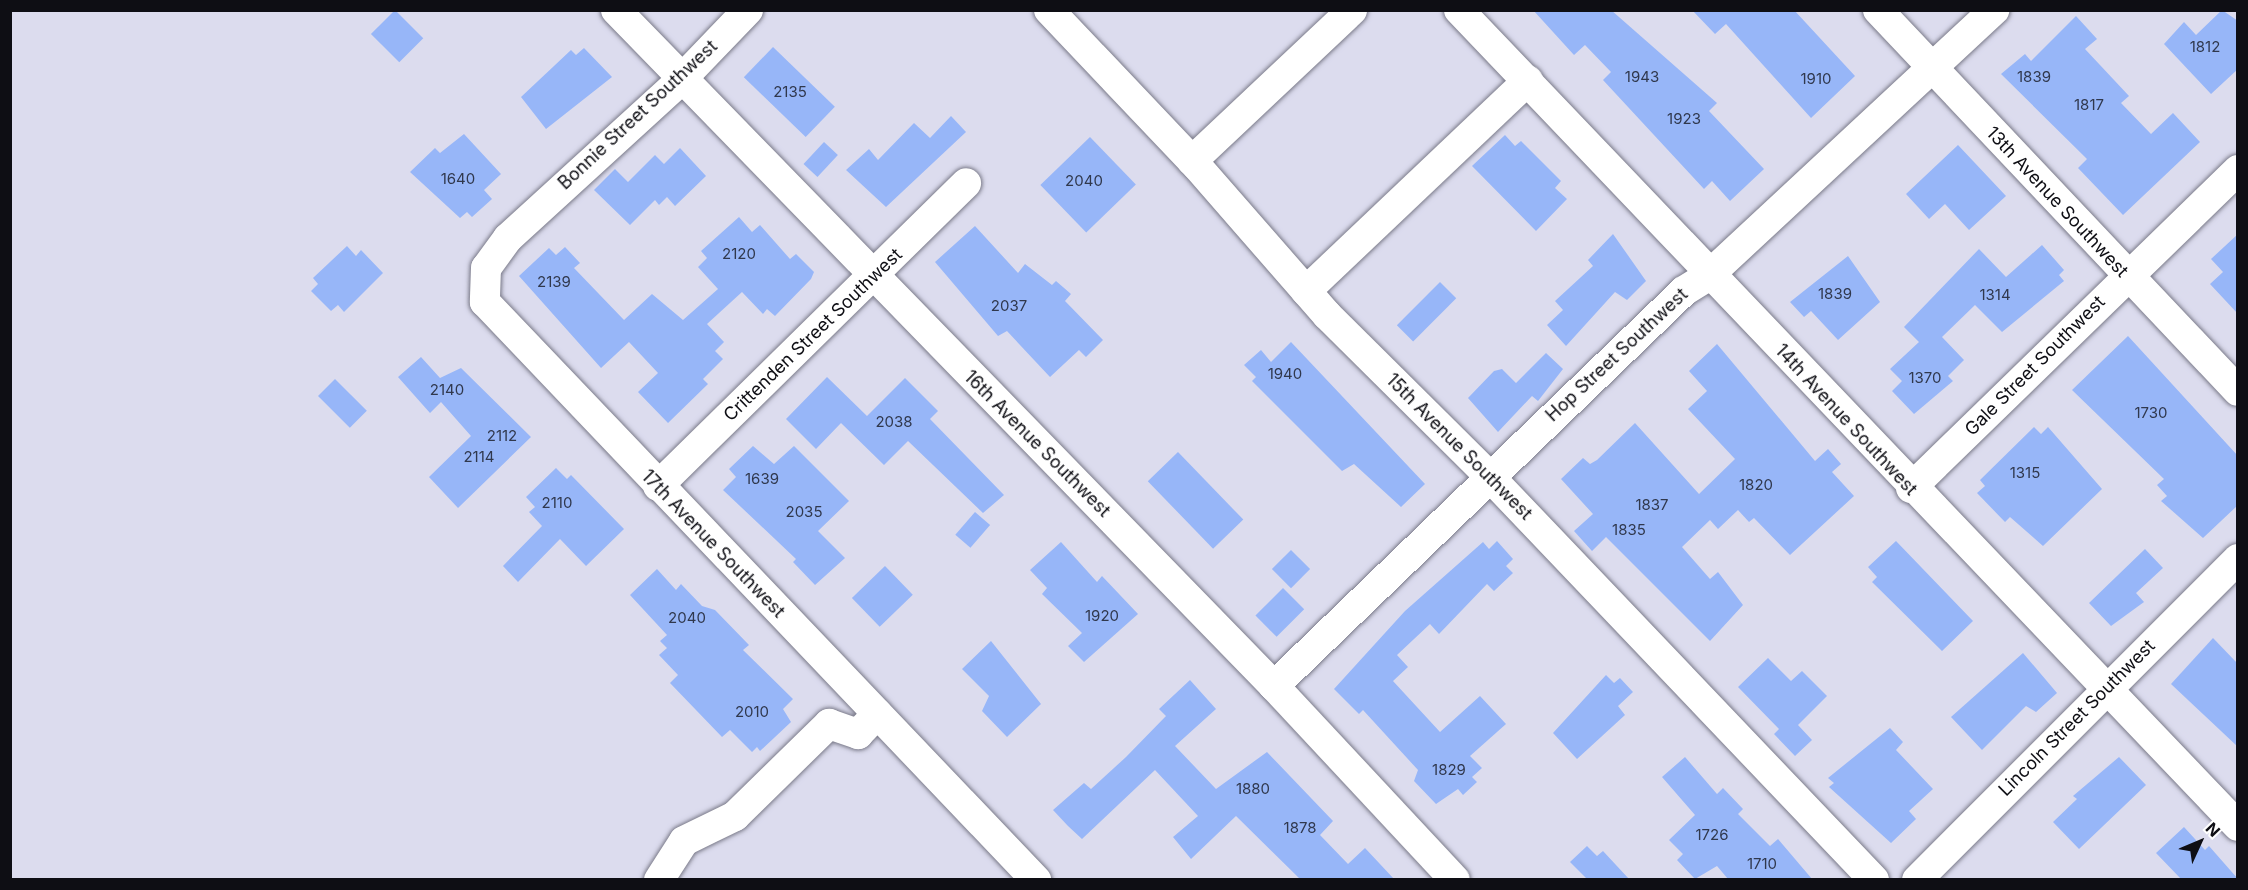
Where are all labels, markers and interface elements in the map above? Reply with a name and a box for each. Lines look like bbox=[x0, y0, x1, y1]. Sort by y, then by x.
street label: Bonnie Street Southwest bbox=[554, 36, 722, 194]
house number: 1812 bbox=[2190, 38, 2220, 56]
house number: 1943 bbox=[1625, 68, 1659, 86]
house number: 1839 bbox=[2017, 68, 2051, 86]
house number: 1910 bbox=[1801, 70, 1831, 88]
house number: 2135 bbox=[773, 83, 807, 101]
house number: 1817 bbox=[2074, 96, 2104, 114]
house number: 1923 bbox=[1667, 110, 1701, 128]
street label: 13th Avenue Southwest bbox=[1982, 122, 2132, 282]
house number: 1640 bbox=[441, 170, 475, 188]
house number: 2040 bbox=[1065, 172, 1103, 190]
street label: Crittenden Street Southwest bbox=[719, 244, 907, 426]
house number: 2120 bbox=[722, 245, 756, 263]
house number: 2139 bbox=[537, 273, 571, 291]
street label: Hop Street Southwest bbox=[1542, 284, 1692, 426]
house number: 1839 bbox=[1818, 285, 1852, 303]
house number: 1314 bbox=[1979, 286, 2011, 304]
street label: Gale Street Southwest bbox=[1961, 292, 2109, 440]
house number: 2037 bbox=[991, 297, 1027, 315]
street label: 14th Avenue Southwest bbox=[1770, 340, 1922, 500]
house number: 1940 bbox=[1268, 365, 1302, 383]
street label: 16th Avenue Southwest bbox=[959, 366, 1115, 522]
street label: 15th Avenue Southwest bbox=[1381, 369, 1537, 525]
house number: 1370 bbox=[1908, 369, 1942, 387]
house number: 2140 bbox=[430, 381, 464, 399]
house number: 1730 bbox=[2134, 404, 2168, 422]
house number: 2038 bbox=[875, 413, 913, 431]
house number: 2112 bbox=[487, 427, 517, 445]
house number: 2114 bbox=[463, 448, 495, 466]
house number: 1315 bbox=[2010, 464, 2040, 482]
street label: 17th Avenue Southwest bbox=[637, 466, 789, 622]
house number: 1639 bbox=[745, 470, 779, 488]
house number: 1820 bbox=[1739, 476, 1773, 494]
house number: 2110 bbox=[542, 494, 572, 512]
house number: 1837 bbox=[1635, 496, 1669, 514]
house number: 2035 bbox=[786, 503, 822, 521]
house number: 1835 bbox=[1612, 521, 1646, 539]
house number: 1920 bbox=[1085, 607, 1119, 625]
house number: 2040 bbox=[668, 609, 706, 627]
street label: Lincoln Street Southwest bbox=[1994, 635, 2160, 801]
house number: 2010 bbox=[735, 703, 769, 721]
house number: 1829 bbox=[1432, 761, 1466, 779]
house number: 1880 bbox=[1236, 780, 1270, 798]
north arrow bbox=[2170, 812, 2230, 872]
text: N bbox=[2202, 818, 2224, 841]
house number: 1878 bbox=[1284, 819, 1316, 837]
house number: 1726 bbox=[1695, 826, 1729, 844]
house number: 1710 bbox=[1747, 855, 1777, 873]

